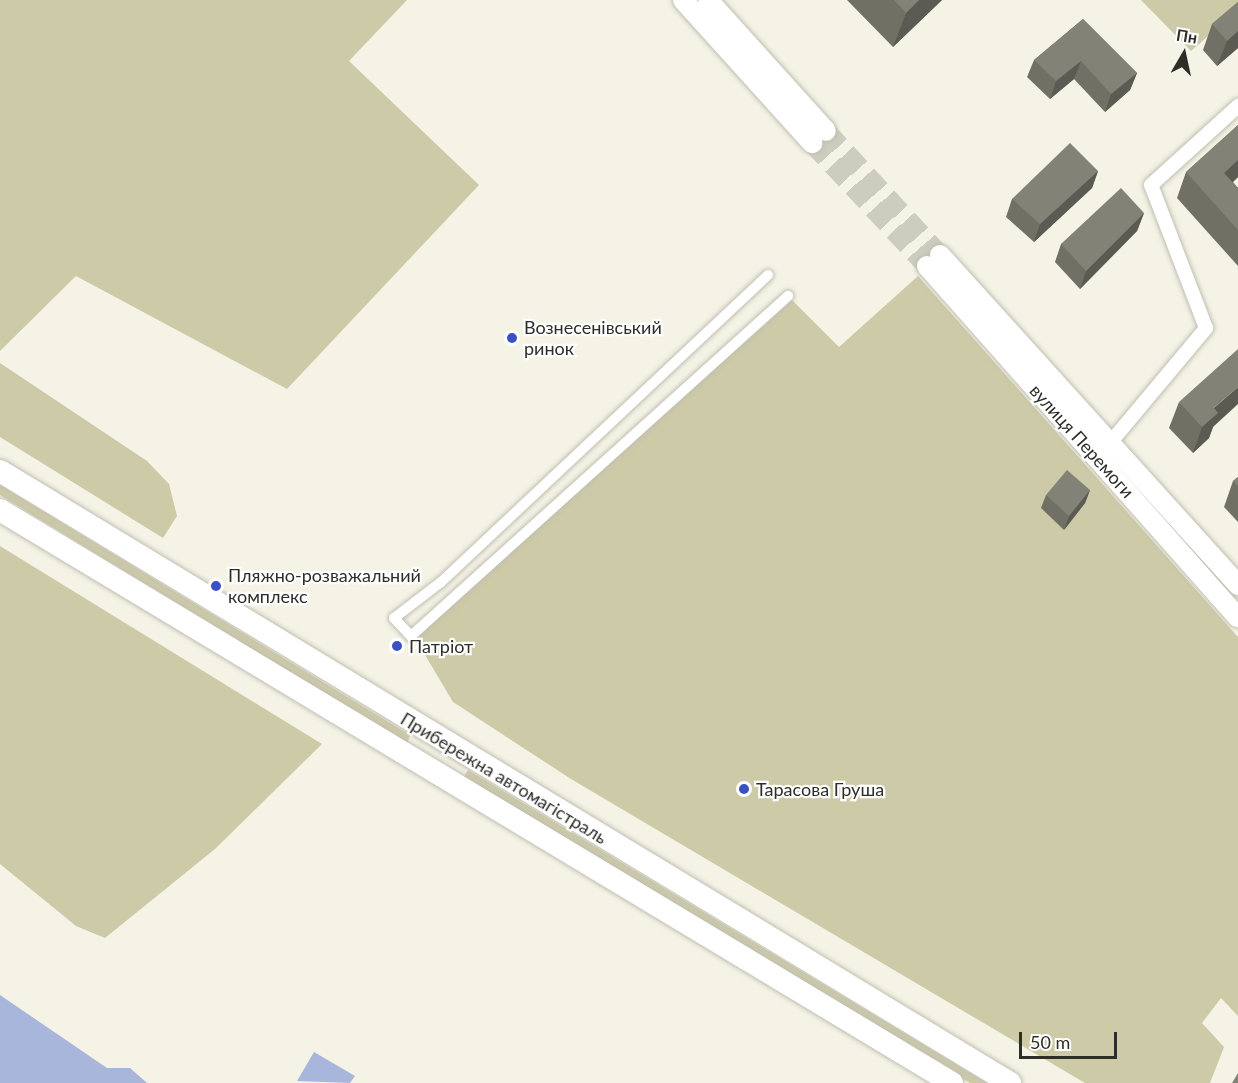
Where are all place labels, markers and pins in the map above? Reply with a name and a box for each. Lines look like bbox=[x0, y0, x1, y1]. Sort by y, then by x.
place label: Вознесенівський ринок bbox=[524, 317, 662, 360]
marker: Вознесенівський ринок bbox=[505, 331, 519, 345]
place label: Пляжно-розважальний комплекс bbox=[228, 565, 421, 608]
marker: Пляжно-розважальний комплекс bbox=[209, 579, 223, 593]
place label: Патріот bbox=[409, 635, 473, 657]
marker: Патріот bbox=[390, 639, 404, 653]
place label: Тарасова Груша bbox=[756, 778, 884, 800]
marker: Тарасова Груша bbox=[737, 782, 751, 796]

